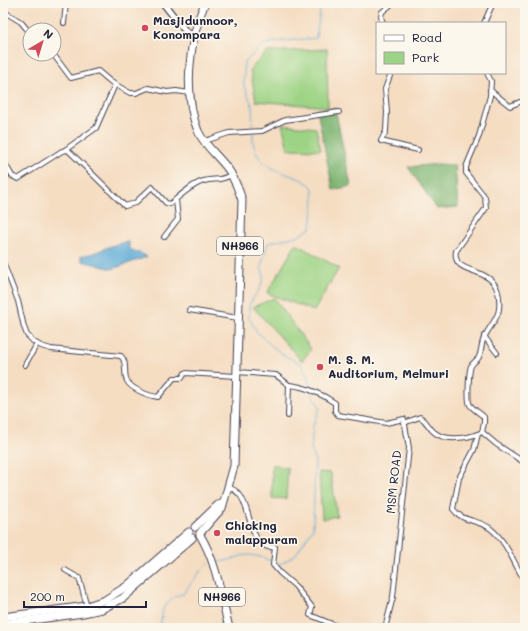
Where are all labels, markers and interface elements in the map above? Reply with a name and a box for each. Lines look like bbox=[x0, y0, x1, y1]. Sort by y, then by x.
place label: Masjidunnoor, Konompara bbox=[153, 12, 238, 42]
north arrow bbox=[22, 22, 62, 62]
legend bbox=[376, 22, 506, 74]
marker: Masjidunnoor, Konompara bbox=[140, 23, 150, 33]
text: N bbox=[41, 25, 56, 42]
text: Road bbox=[412, 29, 442, 45]
text: Park bbox=[412, 49, 439, 65]
road number: NH966 bbox=[217, 237, 263, 255]
place label: M. S. M. Auditorium, Melmuri bbox=[328, 351, 449, 381]
marker: M. S. M. Auditorium, Melmuri bbox=[315, 362, 325, 372]
street label: MSM ROAD bbox=[382, 449, 404, 514]
place label: Chicking malappuram bbox=[225, 517, 298, 547]
marker: Chicking malappuram bbox=[212, 528, 222, 538]
scale bar bbox=[24, 583, 146, 609]
text: 200 m bbox=[30, 588, 65, 604]
road number: NH966 bbox=[199, 588, 245, 606]

